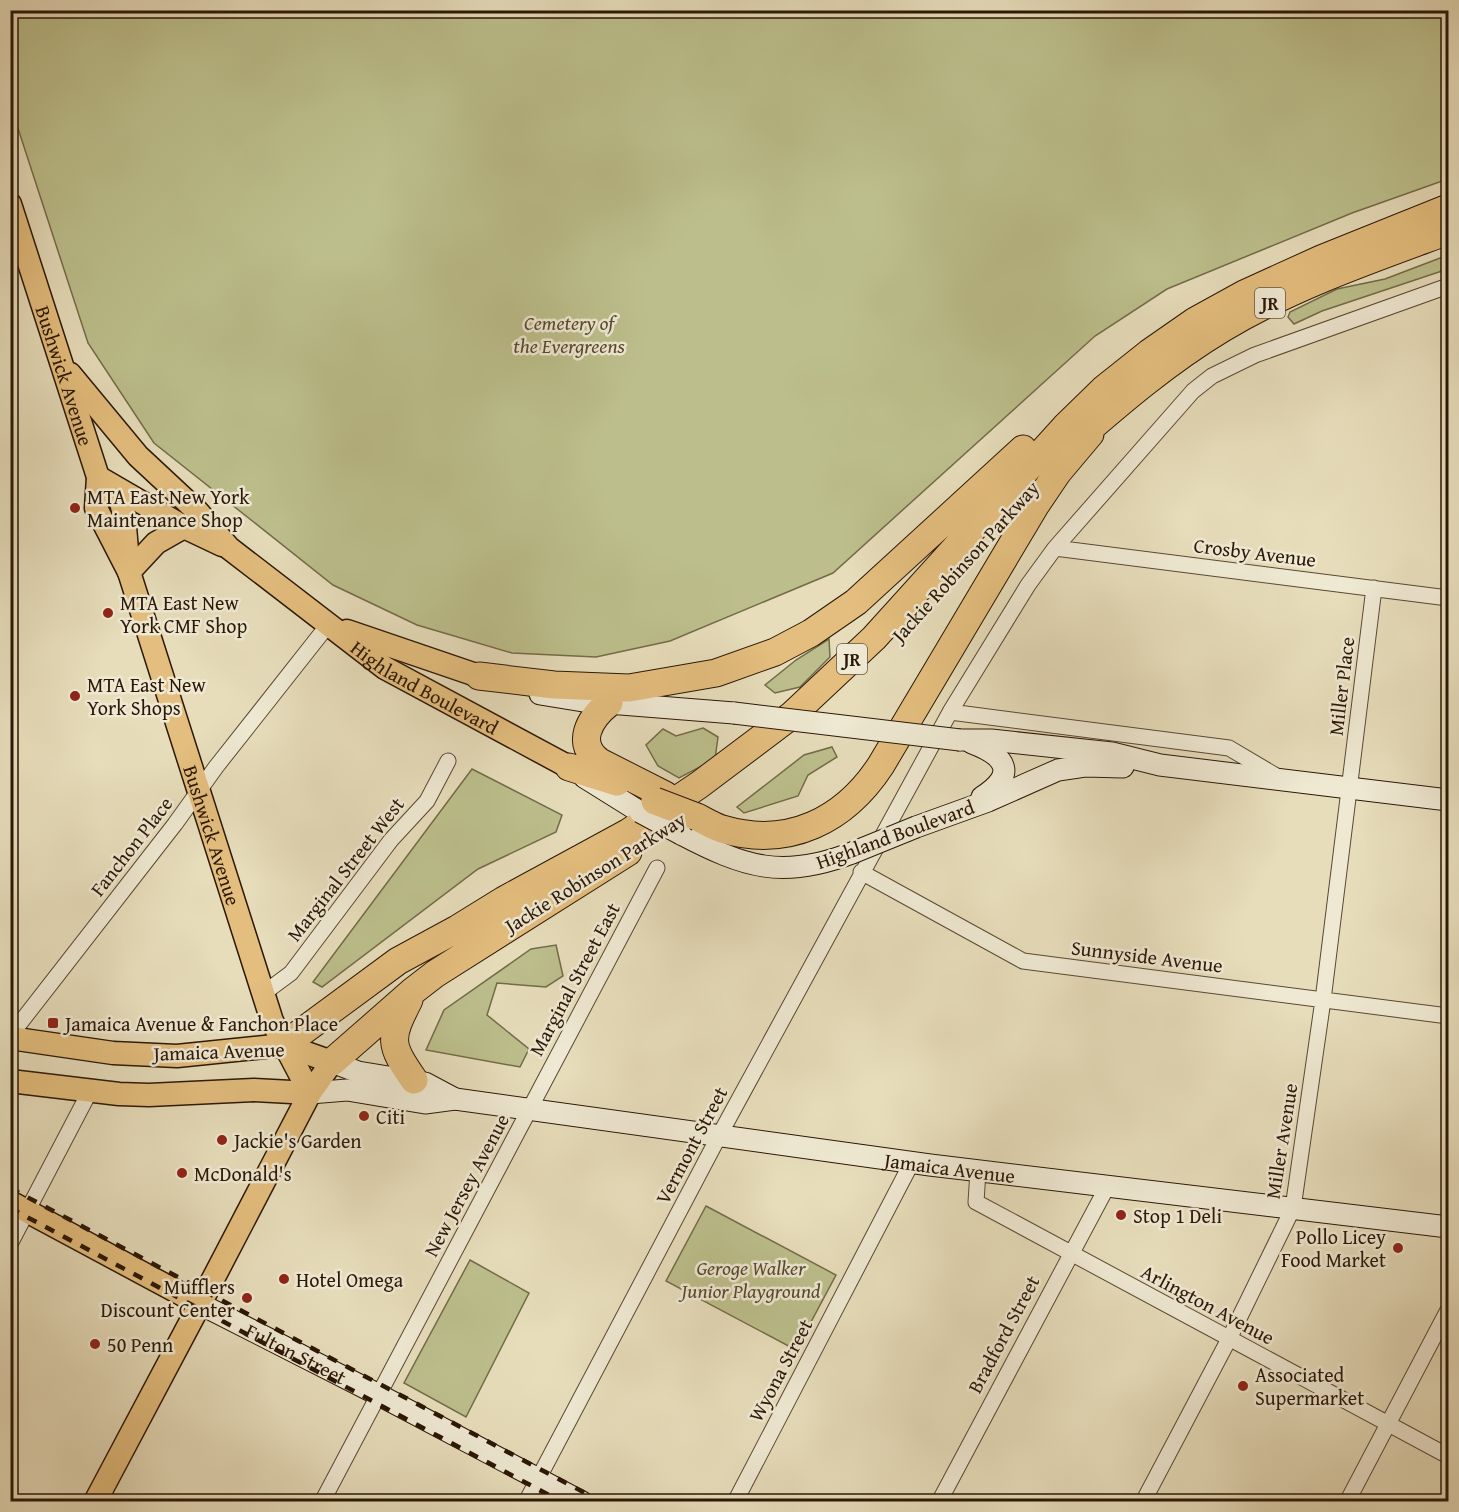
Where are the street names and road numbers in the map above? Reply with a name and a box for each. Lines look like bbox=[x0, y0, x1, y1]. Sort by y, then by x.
road number: JR bbox=[1255, 288, 1285, 318]
street label: Bushwick Avenue bbox=[29, 301, 101, 449]
street label: Jackie Robinson Parkway bbox=[882, 474, 1046, 650]
street label: Crosby Avenue bbox=[1192, 530, 1318, 574]
street label: Highland Boulevard bbox=[345, 633, 504, 741]
street label: Miller Place bbox=[1321, 635, 1361, 737]
road number: JR bbox=[837, 644, 867, 674]
street label: Bushwick Avenue bbox=[177, 761, 249, 909]
street label: Fanchon Place bbox=[83, 790, 179, 902]
street label: Marginal Street West bbox=[279, 791, 411, 947]
street label: Highland Boulevard bbox=[812, 792, 979, 876]
street label: Jackie Robinson Parkway bbox=[496, 804, 691, 941]
street label: Marginal Street East bbox=[521, 897, 627, 1061]
street label: Sunnyside Avenue bbox=[1070, 932, 1224, 980]
street label: Jamaica Avenue bbox=[150, 1034, 285, 1068]
street label: Vermont Street bbox=[648, 1081, 734, 1209]
street label: Miller Avenue bbox=[1258, 1081, 1304, 1201]
street label: New Jersey Avenue bbox=[416, 1108, 516, 1262]
street label: Jamaica Avenue bbox=[880, 1144, 1017, 1190]
street label: Arlington Avenue bbox=[1136, 1257, 1280, 1351]
street label: Bradford Street bbox=[960, 1270, 1046, 1398]
street label: Wyona Street bbox=[741, 1314, 819, 1426]
street label: Fulton Street bbox=[241, 1315, 352, 1391]

